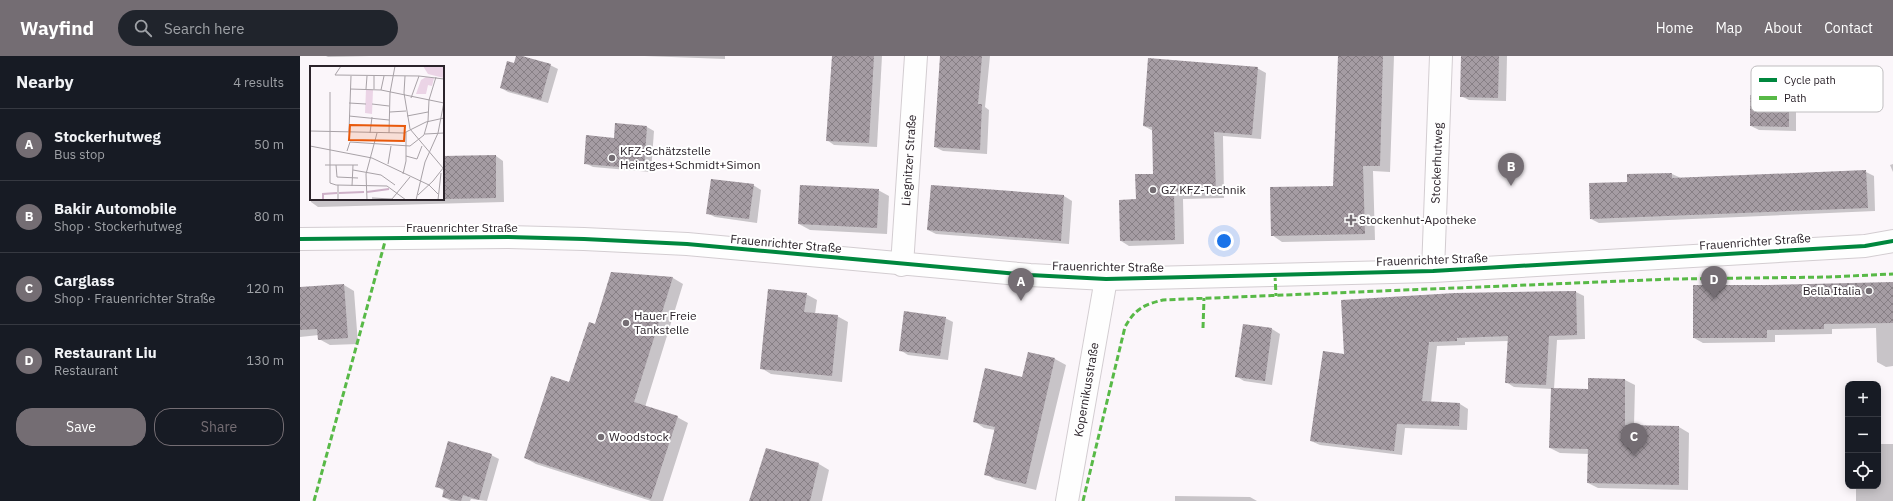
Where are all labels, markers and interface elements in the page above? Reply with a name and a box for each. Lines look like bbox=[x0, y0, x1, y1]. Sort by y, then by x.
search box bbox=[118, 10, 398, 46]
text: Wayfind bbox=[20, 16, 94, 40]
icon: search bbox=[132, 17, 154, 39]
text: Search here bbox=[164, 19, 244, 38]
text: Home bbox=[1656, 19, 1693, 37]
text: Map bbox=[1715, 19, 1742, 37]
text: About bbox=[1764, 19, 1802, 37]
text: Contact bbox=[1824, 19, 1873, 37]
inset map bbox=[310, 66, 444, 200]
legend bbox=[1751, 66, 1883, 112]
text: Nearby bbox=[16, 71, 74, 93]
text: Cycle path bbox=[1784, 73, 1836, 87]
text: 4 results bbox=[233, 74, 284, 91]
text: Path bbox=[1784, 91, 1807, 105]
street label: Liegnitzer Straße bbox=[898, 114, 919, 206]
street label: Stockerhutweg bbox=[1428, 122, 1446, 204]
text: Stockerhutweg bbox=[54, 127, 161, 146]
text: A bbox=[25, 136, 33, 153]
text: 50 m bbox=[254, 136, 284, 153]
place label: KFZ-Schätzstelle Heintges+Schmidt+Simon bbox=[620, 143, 761, 172]
text: Bus stop bbox=[54, 146, 105, 163]
marker: KFZ-Schätzstelle Heintges+Schmidt+Simon bbox=[607, 153, 617, 163]
pin: B bbox=[1498, 153, 1524, 186]
place label: GZ KFZ-Technik bbox=[1161, 182, 1246, 197]
marker: GZ KFZ-Technik bbox=[1148, 185, 1158, 195]
text: Bakir Automobile bbox=[54, 199, 177, 218]
text: B bbox=[25, 208, 33, 225]
text: 80 m bbox=[254, 208, 284, 225]
place label: Stockenhut-Apotheke bbox=[1359, 212, 1477, 227]
marker: Stockenhut-Apotheke bbox=[1346, 215, 1356, 225]
text: Shop · Stockerhutweg bbox=[54, 218, 182, 235]
street label: Frauenrichter Straße bbox=[406, 220, 518, 235]
street label: Frauenrichter Straße bbox=[1699, 230, 1812, 253]
street label: Frauenrichter Straße bbox=[730, 231, 843, 256]
your location bbox=[1214, 231, 1234, 251]
street label: Frauenrichter Straße bbox=[1376, 250, 1489, 269]
street label: Frauenrichter Straße bbox=[1052, 258, 1164, 275]
pin: D bbox=[1701, 266, 1727, 299]
pin: A bbox=[1008, 268, 1034, 301]
text: Carglass bbox=[54, 271, 115, 290]
text: C bbox=[25, 280, 33, 297]
text: 120 m bbox=[246, 280, 284, 297]
place label: Bella Italia bbox=[1803, 283, 1862, 298]
marker: Bella Italia bbox=[1864, 286, 1874, 296]
text: Shop · Frauenrichter Straße bbox=[54, 290, 215, 307]
place label: Hauer Freie Tankstelle bbox=[634, 308, 697, 337]
marker: Hauer Freie Tankstelle bbox=[621, 318, 631, 328]
street label: Kopernikusstraße bbox=[1070, 341, 1102, 438]
text: Restaurant Liu bbox=[54, 343, 157, 362]
text: D bbox=[24, 352, 34, 369]
text: 130 m bbox=[246, 352, 284, 369]
text: Restaurant bbox=[54, 362, 118, 379]
map controls bbox=[1845, 381, 1881, 489]
button: + bbox=[1845, 381, 1881, 417]
button: Save bbox=[16, 408, 146, 446]
button: Share bbox=[154, 408, 284, 446]
button: − bbox=[1845, 417, 1881, 453]
pin: C bbox=[1621, 423, 1647, 456]
place label: Woodstock bbox=[609, 429, 670, 444]
marker: Woodstock bbox=[596, 432, 606, 442]
button: locate bbox=[1845, 453, 1881, 489]

